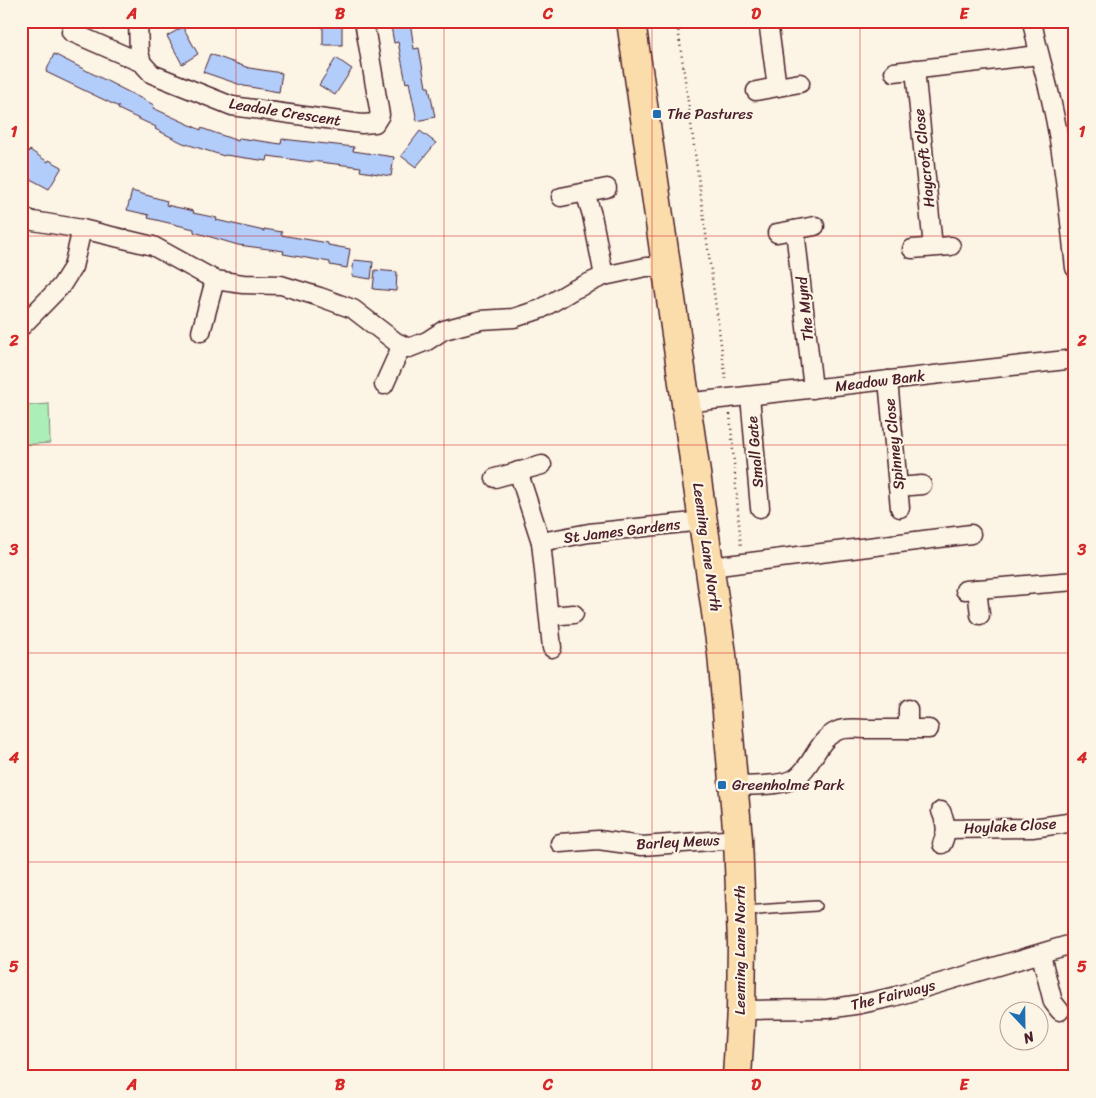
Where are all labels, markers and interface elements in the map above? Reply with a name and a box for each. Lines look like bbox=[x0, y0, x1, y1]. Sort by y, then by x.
text: A bbox=[126, 0, 137, 28]
text: B bbox=[335, 0, 346, 28]
text: C bbox=[542, 0, 554, 28]
text: D bbox=[751, 0, 761, 28]
text: E bbox=[960, 0, 970, 28]
street label: Leadale Crescent bbox=[227, 90, 343, 134]
place label: The Pastures bbox=[667, 101, 753, 127]
street label: Haycroft Close bbox=[906, 107, 942, 209]
marker: The Pastures bbox=[651, 108, 663, 120]
text: 1 bbox=[11, 117, 18, 146]
text: 1 bbox=[1079, 117, 1086, 146]
street label: The Mynd bbox=[789, 275, 821, 342]
text: 2 bbox=[8, 326, 19, 355]
text: 2 bbox=[1076, 326, 1087, 355]
street label: Meadow Bank bbox=[834, 362, 927, 399]
street label: Spinney Close bbox=[876, 397, 912, 491]
street label: Small Gate bbox=[739, 415, 771, 489]
street label: Leeming Lane North bbox=[685, 481, 729, 613]
street label: St James Gardens bbox=[562, 511, 682, 551]
text: 3 bbox=[9, 535, 19, 564]
text: 3 bbox=[1077, 535, 1087, 564]
text: 4 bbox=[8, 743, 19, 772]
text: 4 bbox=[1076, 743, 1087, 772]
place label: Greenholme Park bbox=[732, 772, 845, 798]
marker: Greenholme Park bbox=[716, 779, 728, 791]
street label: Hoylake Close bbox=[963, 811, 1057, 841]
street label: Barley Mews bbox=[636, 827, 720, 857]
street label: Leeming Lane North bbox=[727, 885, 753, 1015]
text: 5 bbox=[9, 952, 19, 981]
text: 5 bbox=[1077, 952, 1087, 981]
street label: The Fairways bbox=[848, 972, 938, 1018]
north arrow bbox=[998, 1000, 1048, 1050]
text: N bbox=[1019, 1024, 1039, 1051]
text: A bbox=[126, 1070, 137, 1098]
text: B bbox=[335, 1070, 346, 1098]
text: C bbox=[542, 1070, 554, 1098]
text: D bbox=[751, 1070, 761, 1098]
text: E bbox=[960, 1070, 970, 1098]

